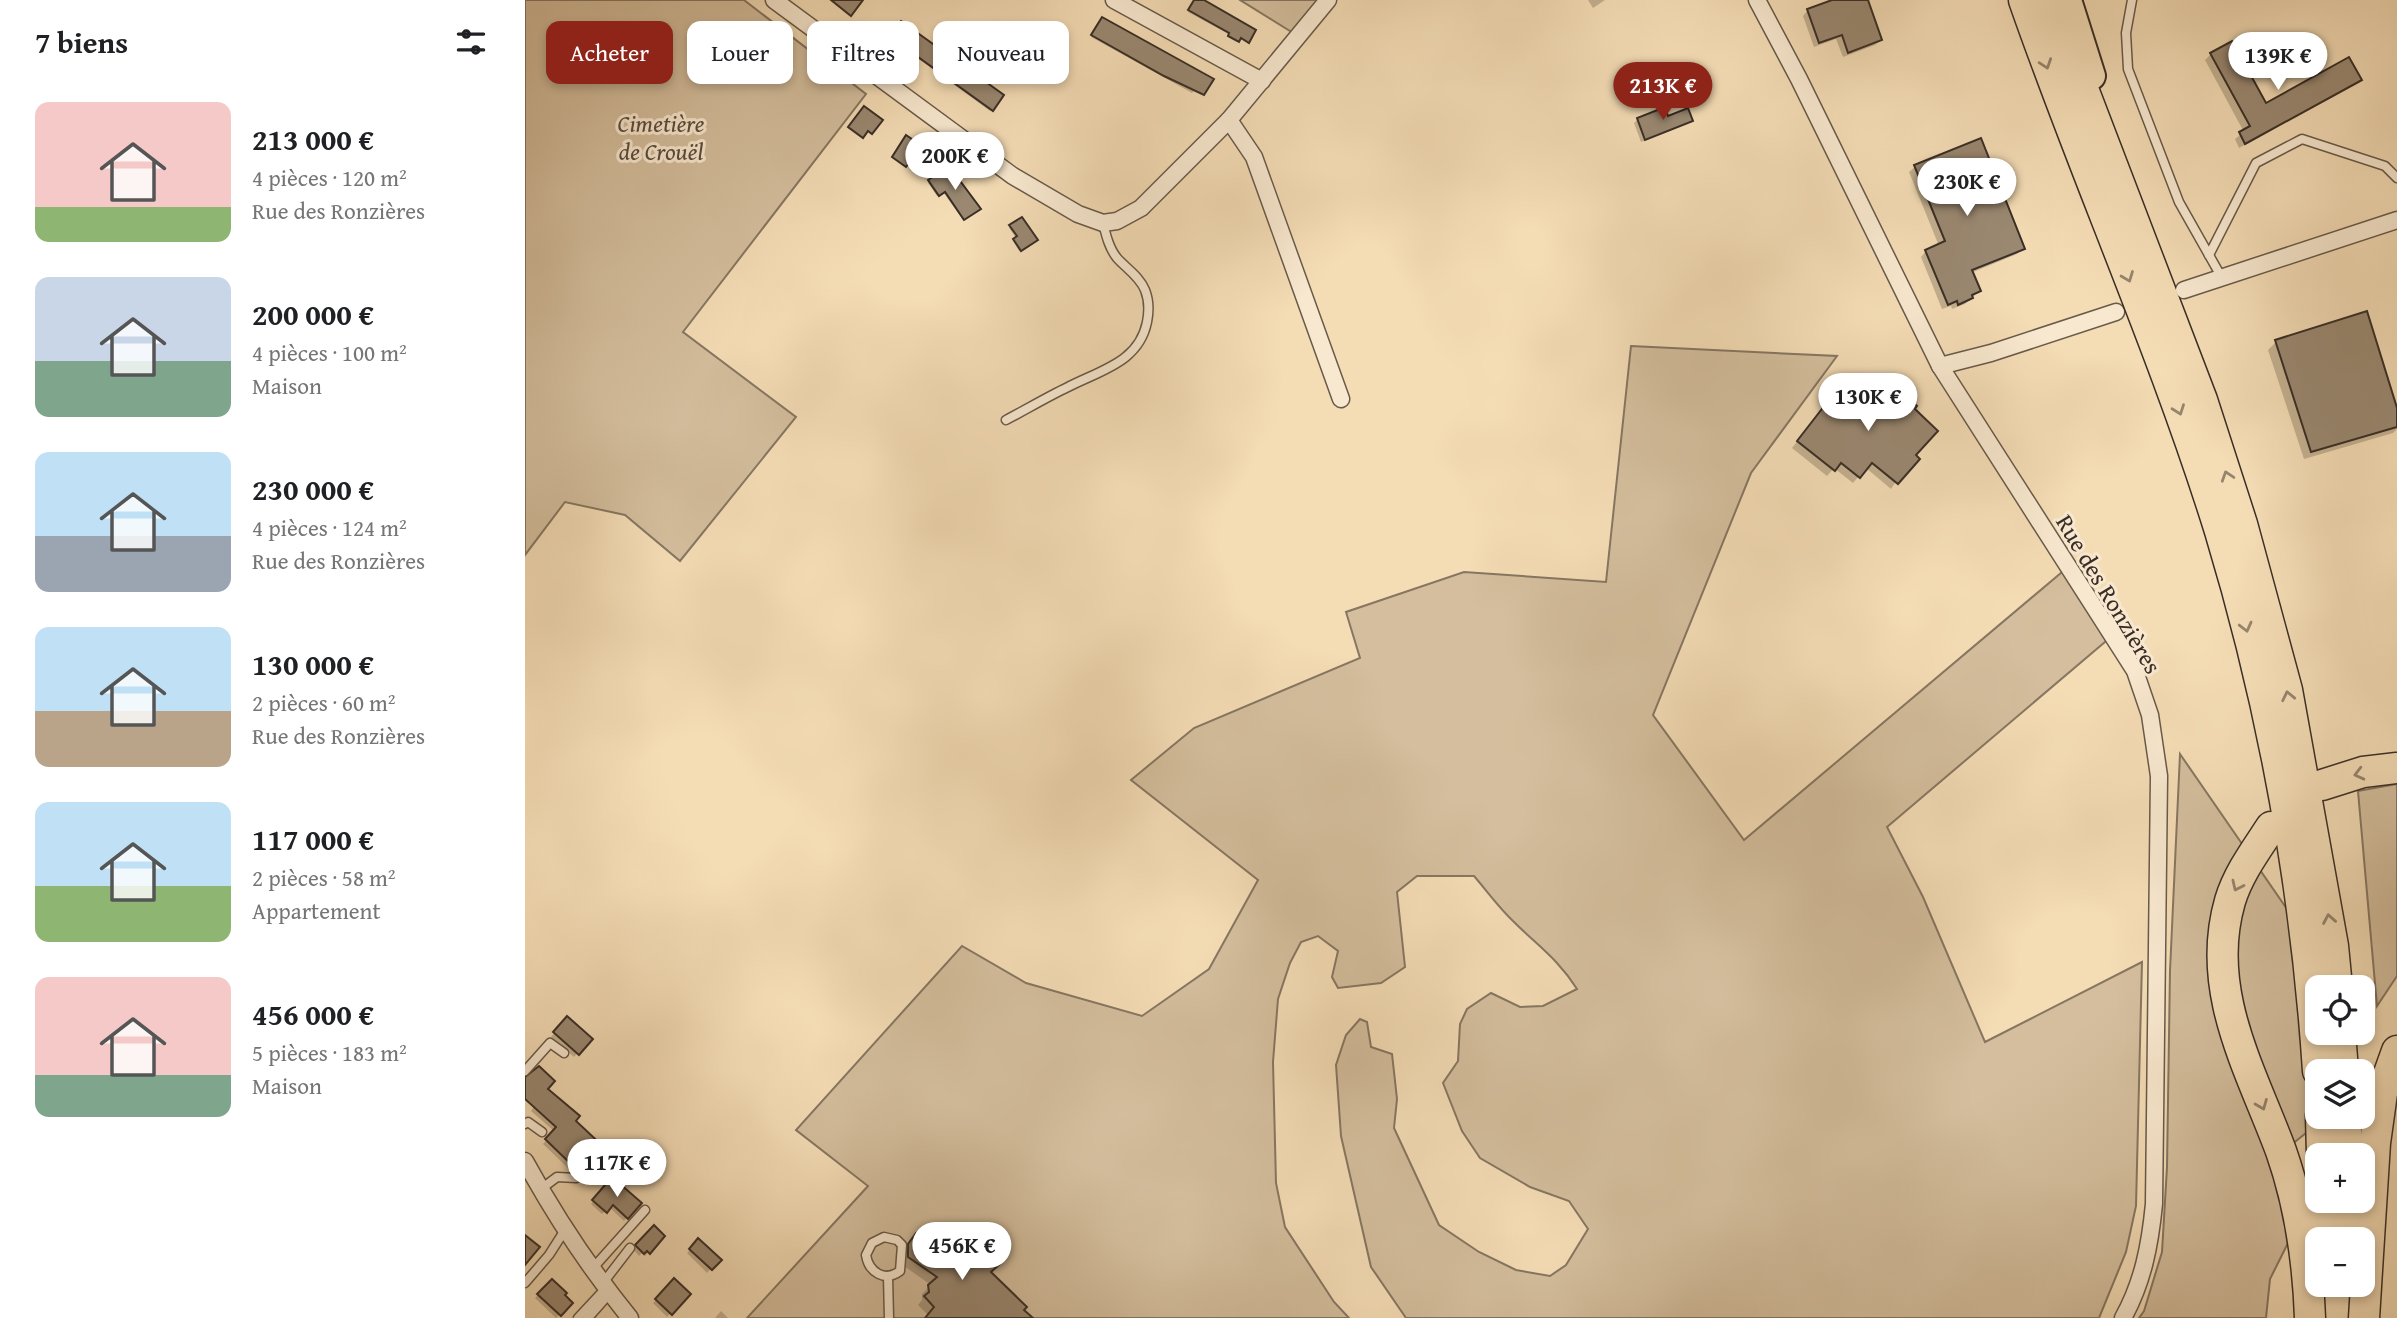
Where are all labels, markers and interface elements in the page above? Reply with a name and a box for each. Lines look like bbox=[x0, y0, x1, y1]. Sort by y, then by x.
text: 7 biens bbox=[35, 20, 128, 64]
chip: Acheter bbox=[546, 21, 673, 84]
chip: Louer bbox=[687, 21, 793, 84]
chip: Filtres bbox=[807, 21, 919, 84]
chip: Nouveau bbox=[933, 21, 1069, 84]
icon: filters bbox=[452, 23, 490, 61]
pin: 139K € bbox=[2221, 32, 2335, 92]
text: 139K € bbox=[2244, 38, 2312, 71]
one-way arrow bbox=[2038, 58, 2052, 70]
pin: 213K € bbox=[1606, 62, 1720, 122]
text: 213K € bbox=[1629, 68, 1697, 101]
park label: Cimetière de Crouël bbox=[618, 106, 705, 169]
text: 213 000 € bbox=[252, 117, 374, 161]
icon: home bbox=[91, 130, 175, 214]
pin: 200K € bbox=[898, 132, 1012, 192]
text: 200K € bbox=[921, 138, 989, 171]
pin: 230K € bbox=[1910, 158, 2024, 218]
text: 4 pièces · 120 m² bbox=[252, 161, 407, 194]
text: 230K € bbox=[1933, 164, 2001, 197]
text: Rue des Ronzières bbox=[252, 194, 425, 227]
one-way arrow bbox=[2119, 270, 2133, 282]
text: 200 000 € bbox=[252, 292, 374, 336]
icon: home bbox=[91, 305, 175, 389]
text: 4 pièces · 100 m² bbox=[252, 336, 407, 369]
text: Maison bbox=[252, 369, 322, 402]
pin: 130K € bbox=[1811, 374, 1925, 433]
text: 130K € bbox=[1834, 379, 1902, 412]
one-way arrow bbox=[2170, 403, 2184, 415]
text: 230 000 € bbox=[252, 467, 374, 511]
one-way arrow bbox=[2220, 471, 2235, 483]
icon: home bbox=[91, 480, 175, 564]
street label: Rue des Ronzières bbox=[2047, 508, 2171, 680]
text: 4 pièces · 124 m² bbox=[252, 511, 407, 544]
text: Rue des Ronzières bbox=[252, 544, 425, 577]
one-way arrow bbox=[2238, 621, 2253, 633]
text: 130 000 € bbox=[252, 642, 374, 686]
icon: home bbox=[91, 655, 175, 739]
text: 2 pièces · 60 m² bbox=[252, 686, 396, 719]
one-way arrow bbox=[2281, 690, 2296, 702]
text: Rue des Ronzières bbox=[252, 719, 425, 752]
one-way arrow bbox=[2353, 766, 2365, 780]
text: 117 000 € bbox=[252, 817, 374, 861]
icon: home bbox=[91, 830, 175, 914]
text: 2 pièces · 58 m² bbox=[252, 861, 396, 894]
one-way arrow bbox=[2231, 878, 2245, 891]
text: Appartement bbox=[252, 894, 381, 927]
one-way arrow bbox=[2322, 913, 2337, 925]
map controls bbox=[2305, 975, 2375, 1297]
button: locate bbox=[2305, 975, 2375, 1045]
text: 456 000 € bbox=[252, 992, 374, 1036]
icon: home bbox=[91, 1005, 175, 1089]
text: 5 pièces · 183 m² bbox=[252, 1036, 407, 1069]
button: layers bbox=[2305, 1059, 2375, 1129]
text: Maison bbox=[252, 1069, 322, 1102]
one-way arrow bbox=[2253, 1098, 2267, 1110]
pin: 117K € bbox=[560, 1140, 674, 1199]
button: + bbox=[2305, 1143, 2375, 1213]
text: 117K € bbox=[583, 1145, 651, 1178]
pin: 456K € bbox=[905, 1222, 1019, 1282]
button: − bbox=[2305, 1227, 2375, 1297]
text: 456K € bbox=[928, 1228, 996, 1261]

